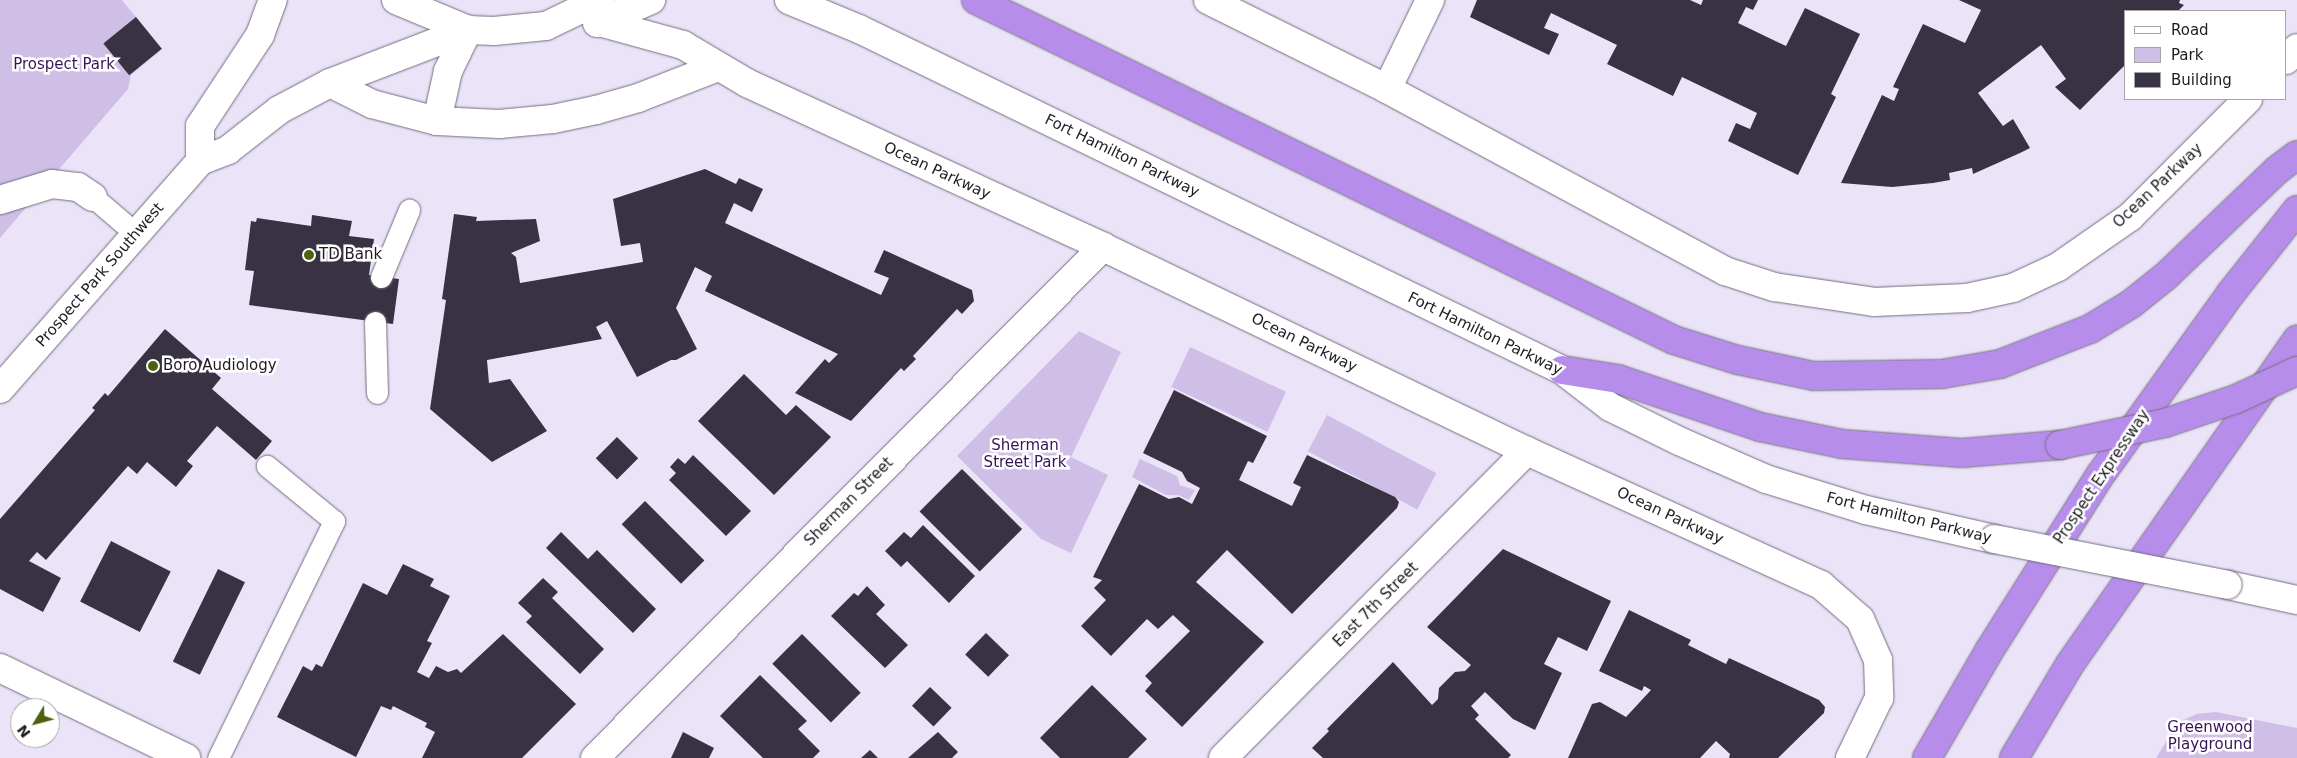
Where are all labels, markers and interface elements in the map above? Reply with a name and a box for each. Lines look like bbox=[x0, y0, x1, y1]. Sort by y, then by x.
legend bbox=[2124, 10, 2287, 100]
text: Road bbox=[2171, 21, 2209, 39]
text: Park bbox=[2171, 46, 2203, 64]
park label: Prospect Park bbox=[13, 56, 115, 74]
text: Building bbox=[2171, 71, 2232, 89]
street label: Fort Hamilton Parkway bbox=[1042, 111, 1202, 201]
street label: Ocean Parkway bbox=[881, 138, 993, 204]
street label: Ocean Parkway bbox=[2110, 140, 2206, 232]
street label: Prospect Park Southwest bbox=[32, 199, 168, 351]
place label: TD Bank bbox=[319, 246, 382, 264]
marker: TD Bank bbox=[303, 249, 315, 261]
street label: Fort Hamilton Parkway bbox=[1405, 289, 1565, 379]
street label: Ocean Parkway bbox=[1248, 310, 1360, 376]
place label: Boro Audiology bbox=[163, 357, 277, 375]
marker: Boro Audiology bbox=[147, 360, 159, 372]
street label: Prospect Expressway bbox=[2050, 406, 2154, 548]
park label: Sherman Street Park bbox=[984, 436, 1066, 471]
street label: Sherman Street bbox=[801, 454, 897, 550]
street label: Ocean Parkway bbox=[1614, 483, 1726, 549]
street label: Fort Hamilton Parkway bbox=[1825, 489, 1993, 547]
street label: East 7th Street bbox=[1330, 559, 1422, 651]
north arrow bbox=[10, 698, 60, 748]
park label: Greenwood Playground bbox=[2167, 718, 2253, 753]
text: N bbox=[14, 722, 34, 741]

